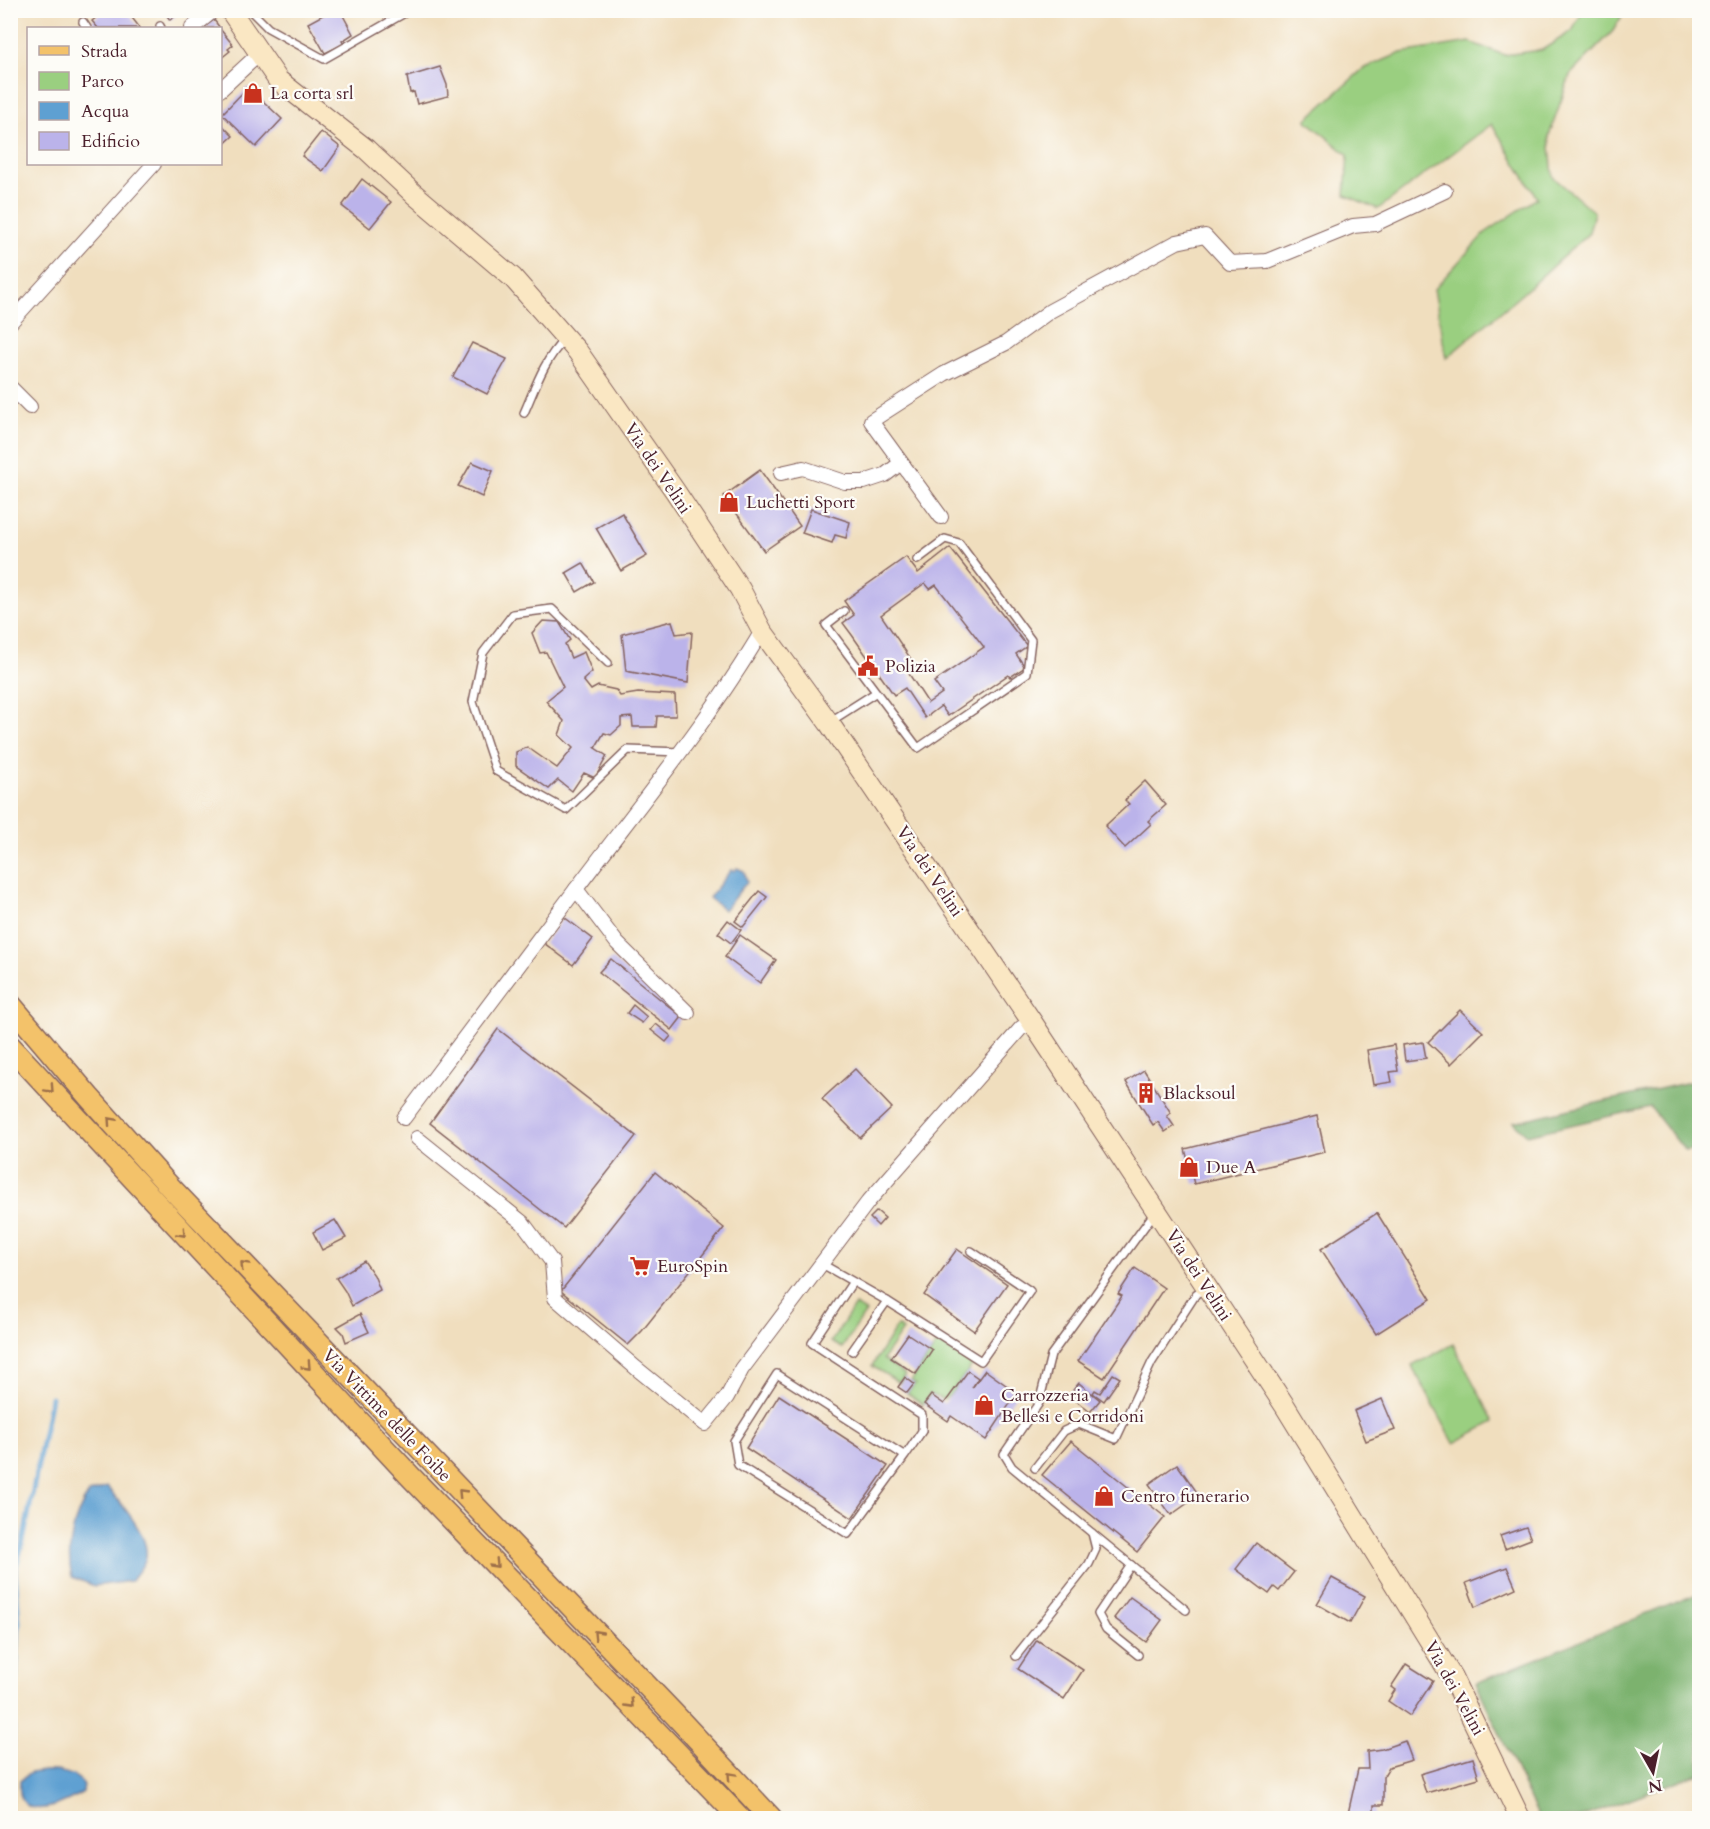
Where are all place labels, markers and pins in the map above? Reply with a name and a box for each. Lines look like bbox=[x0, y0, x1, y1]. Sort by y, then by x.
shop icon: La corta srl bbox=[241, 81, 265, 105]
place label: La corta srl bbox=[270, 81, 354, 106]
shop icon: Luchetti Sport bbox=[717, 490, 741, 514]
place label: Luchetti Sport bbox=[746, 490, 855, 515]
public building icon: Polizia bbox=[856, 654, 880, 678]
place label: Polizia bbox=[885, 654, 936, 679]
building icon: Blacksoul bbox=[1134, 1081, 1158, 1105]
place label: Blacksoul bbox=[1163, 1081, 1236, 1106]
shop icon: Due A bbox=[1177, 1155, 1201, 1179]
place label: Due A bbox=[1206, 1155, 1257, 1180]
supermarket icon: EuroSpin bbox=[628, 1254, 652, 1278]
place label: EuroSpin bbox=[657, 1254, 729, 1279]
place label: Carrozzeria Bellesi e Corridoni bbox=[1001, 1383, 1144, 1429]
shop icon: Carrozzeria Bellesi e Corridoni bbox=[972, 1393, 996, 1417]
shop icon: Centro funerario bbox=[1092, 1484, 1116, 1508]
place label: Centro funerario bbox=[1121, 1484, 1250, 1509]

